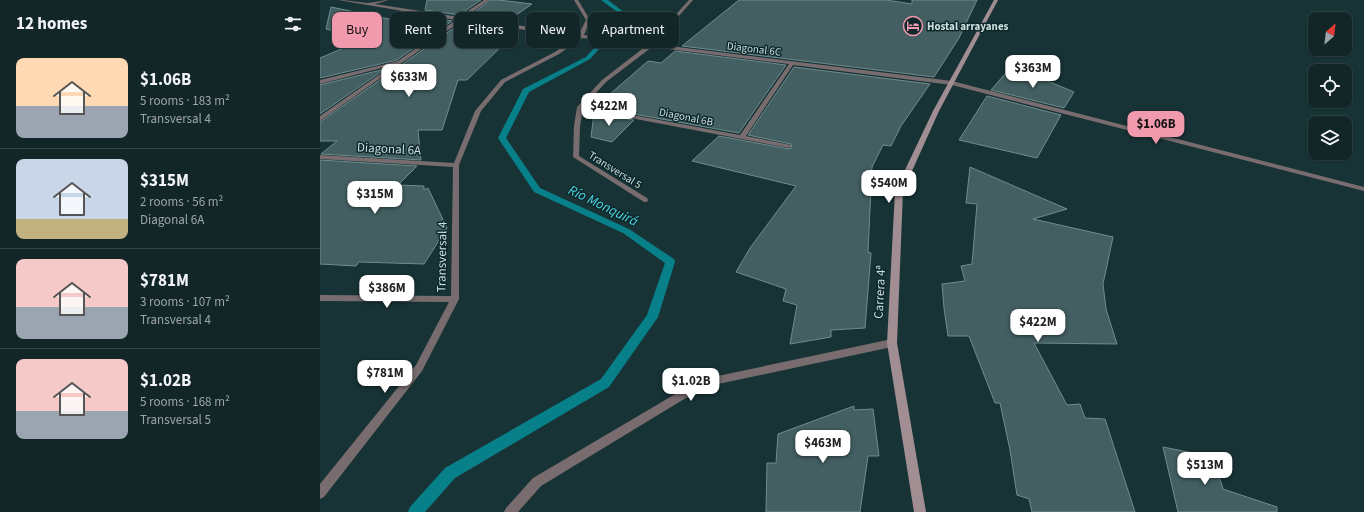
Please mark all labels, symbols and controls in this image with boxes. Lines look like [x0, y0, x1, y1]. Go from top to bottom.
text: 12 homes [16, 12, 87, 36]
chip: Buy [332, 12, 382, 48]
chip: Rent [390, 12, 446, 48]
chip: Filters [454, 12, 518, 48]
chip: New [526, 12, 580, 48]
chip: Apartment [588, 12, 679, 48]
north arrow [1308, 12, 1352, 56]
map controls [1308, 12, 1352, 160]
icon: filters [282, 13, 304, 35]
hotel icon: Hostal arrayanes [902, 15, 924, 37]
place label: Hostal arrayanes [927, 19, 1009, 34]
street label: Diagonal 6C [726, 38, 782, 60]
pin: $363M [1005, 55, 1061, 89]
text: $363M [1014, 59, 1052, 77]
pin: $633M [381, 64, 437, 98]
button: locate [1308, 64, 1352, 108]
text: $1.06B [140, 68, 191, 92]
text: $633M [390, 68, 428, 86]
icon: home [48, 74, 96, 122]
text: 5 rooms · 183 m² [140, 92, 230, 110]
pin: $422M [581, 93, 637, 127]
text: $422M [590, 97, 628, 115]
street label: Diagonal 6B [658, 104, 715, 130]
text: Transversal 4 [140, 110, 211, 128]
pin: $1.06B [1123, 111, 1189, 145]
text: $1.06B [1136, 115, 1176, 133]
button: layers [1308, 116, 1352, 160]
street label: Diagonal 6A [356, 138, 422, 160]
street label: Transversal 5 [586, 148, 644, 192]
text: $315M [140, 169, 189, 193]
pin: $540M [861, 170, 917, 204]
text: $540M [870, 174, 908, 192]
icon: home [48, 175, 96, 223]
water label: Río Monquirá [565, 180, 642, 232]
pin: $315M [347, 181, 403, 215]
text: $315M [356, 185, 394, 203]
text: 2 rooms · 56 m² [140, 193, 223, 211]
text: Diagonal 6A [140, 211, 204, 229]
street label: Transversal 4 [432, 221, 452, 293]
street label: Carrera 4ª [870, 265, 890, 319]
text: $781M [140, 269, 189, 293]
icon: home [48, 275, 96, 323]
pin: $386M [359, 275, 415, 309]
text: $386M [368, 279, 406, 297]
text: 3 rooms · 107 m² [140, 293, 230, 311]
pin: $422M [1010, 309, 1066, 343]
text: Transversal 4 [140, 311, 211, 329]
text: $422M [1019, 313, 1057, 331]
pin: $781M [357, 360, 413, 394]
text: $781M [366, 364, 404, 382]
pin: $1.02B [658, 368, 724, 402]
text: $1.02B [140, 369, 191, 393]
text: $1.02B [671, 372, 711, 390]
icon: home [48, 375, 96, 423]
text: 5 rooms · 168 m² [140, 393, 230, 411]
text: Transversal 5 [140, 411, 211, 429]
pin: $463M [795, 430, 851, 464]
text: $463M [804, 434, 842, 452]
pin: $513M [1177, 452, 1233, 486]
text: $513M [1186, 456, 1224, 474]

